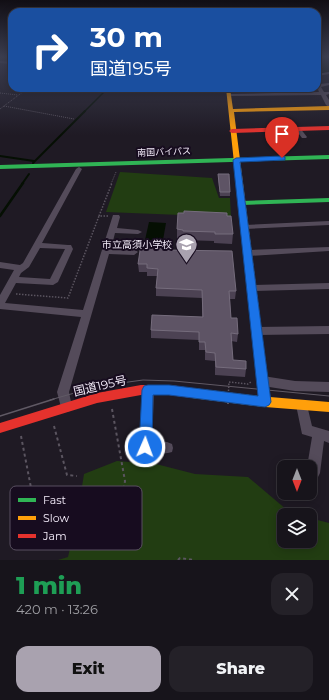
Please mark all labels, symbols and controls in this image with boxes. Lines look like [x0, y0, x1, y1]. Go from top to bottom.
text: 30 m [90, 20, 163, 54]
icon: right [24, 24, 76, 76]
text: 国道195号 [90, 58, 172, 80]
pin [265, 117, 299, 158]
icon: arrive [271, 123, 293, 145]
street label: 南国バイパス [137, 145, 191, 158]
school or university icon: 市立高須小学校 [174, 231, 200, 264]
place label: 市立高須小学校 [102, 238, 172, 251]
street label: 国道195号 [72, 372, 128, 399]
position arrow [124, 426, 166, 468]
north arrow [277, 460, 317, 500]
map controls [277, 460, 317, 548]
legend [10, 486, 142, 550]
text: Fast [43, 493, 67, 507]
button: layers [277, 508, 317, 548]
text: Slow [43, 511, 69, 525]
text: Jam [42, 529, 67, 543]
text: 1 min [16, 571, 82, 600]
button: close [271, 573, 313, 615]
text: 420 m · 13:26 [16, 601, 98, 617]
button: Exit [16, 646, 161, 692]
button: Share [169, 646, 313, 692]

